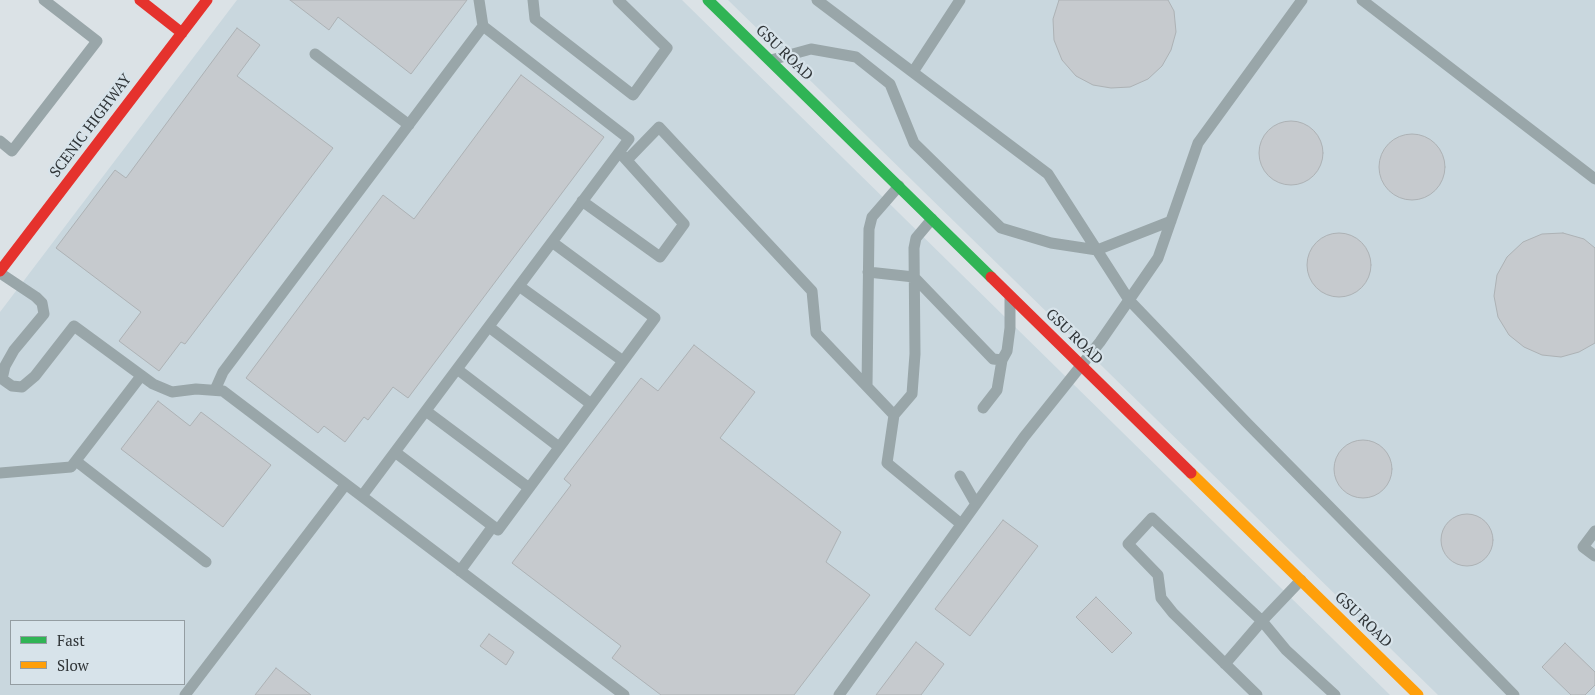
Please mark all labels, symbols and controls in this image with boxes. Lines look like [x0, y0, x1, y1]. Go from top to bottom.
street label: GSU ROAD [752, 21, 816, 85]
street label: SCENIC HIGHWAY [46, 71, 136, 181]
street label: GSU ROAD [1042, 305, 1106, 369]
street label: GSU ROAD [1331, 588, 1395, 652]
legend [10, 620, 185, 685]
text: Fast [57, 630, 85, 650]
text: Slow [57, 655, 89, 675]

